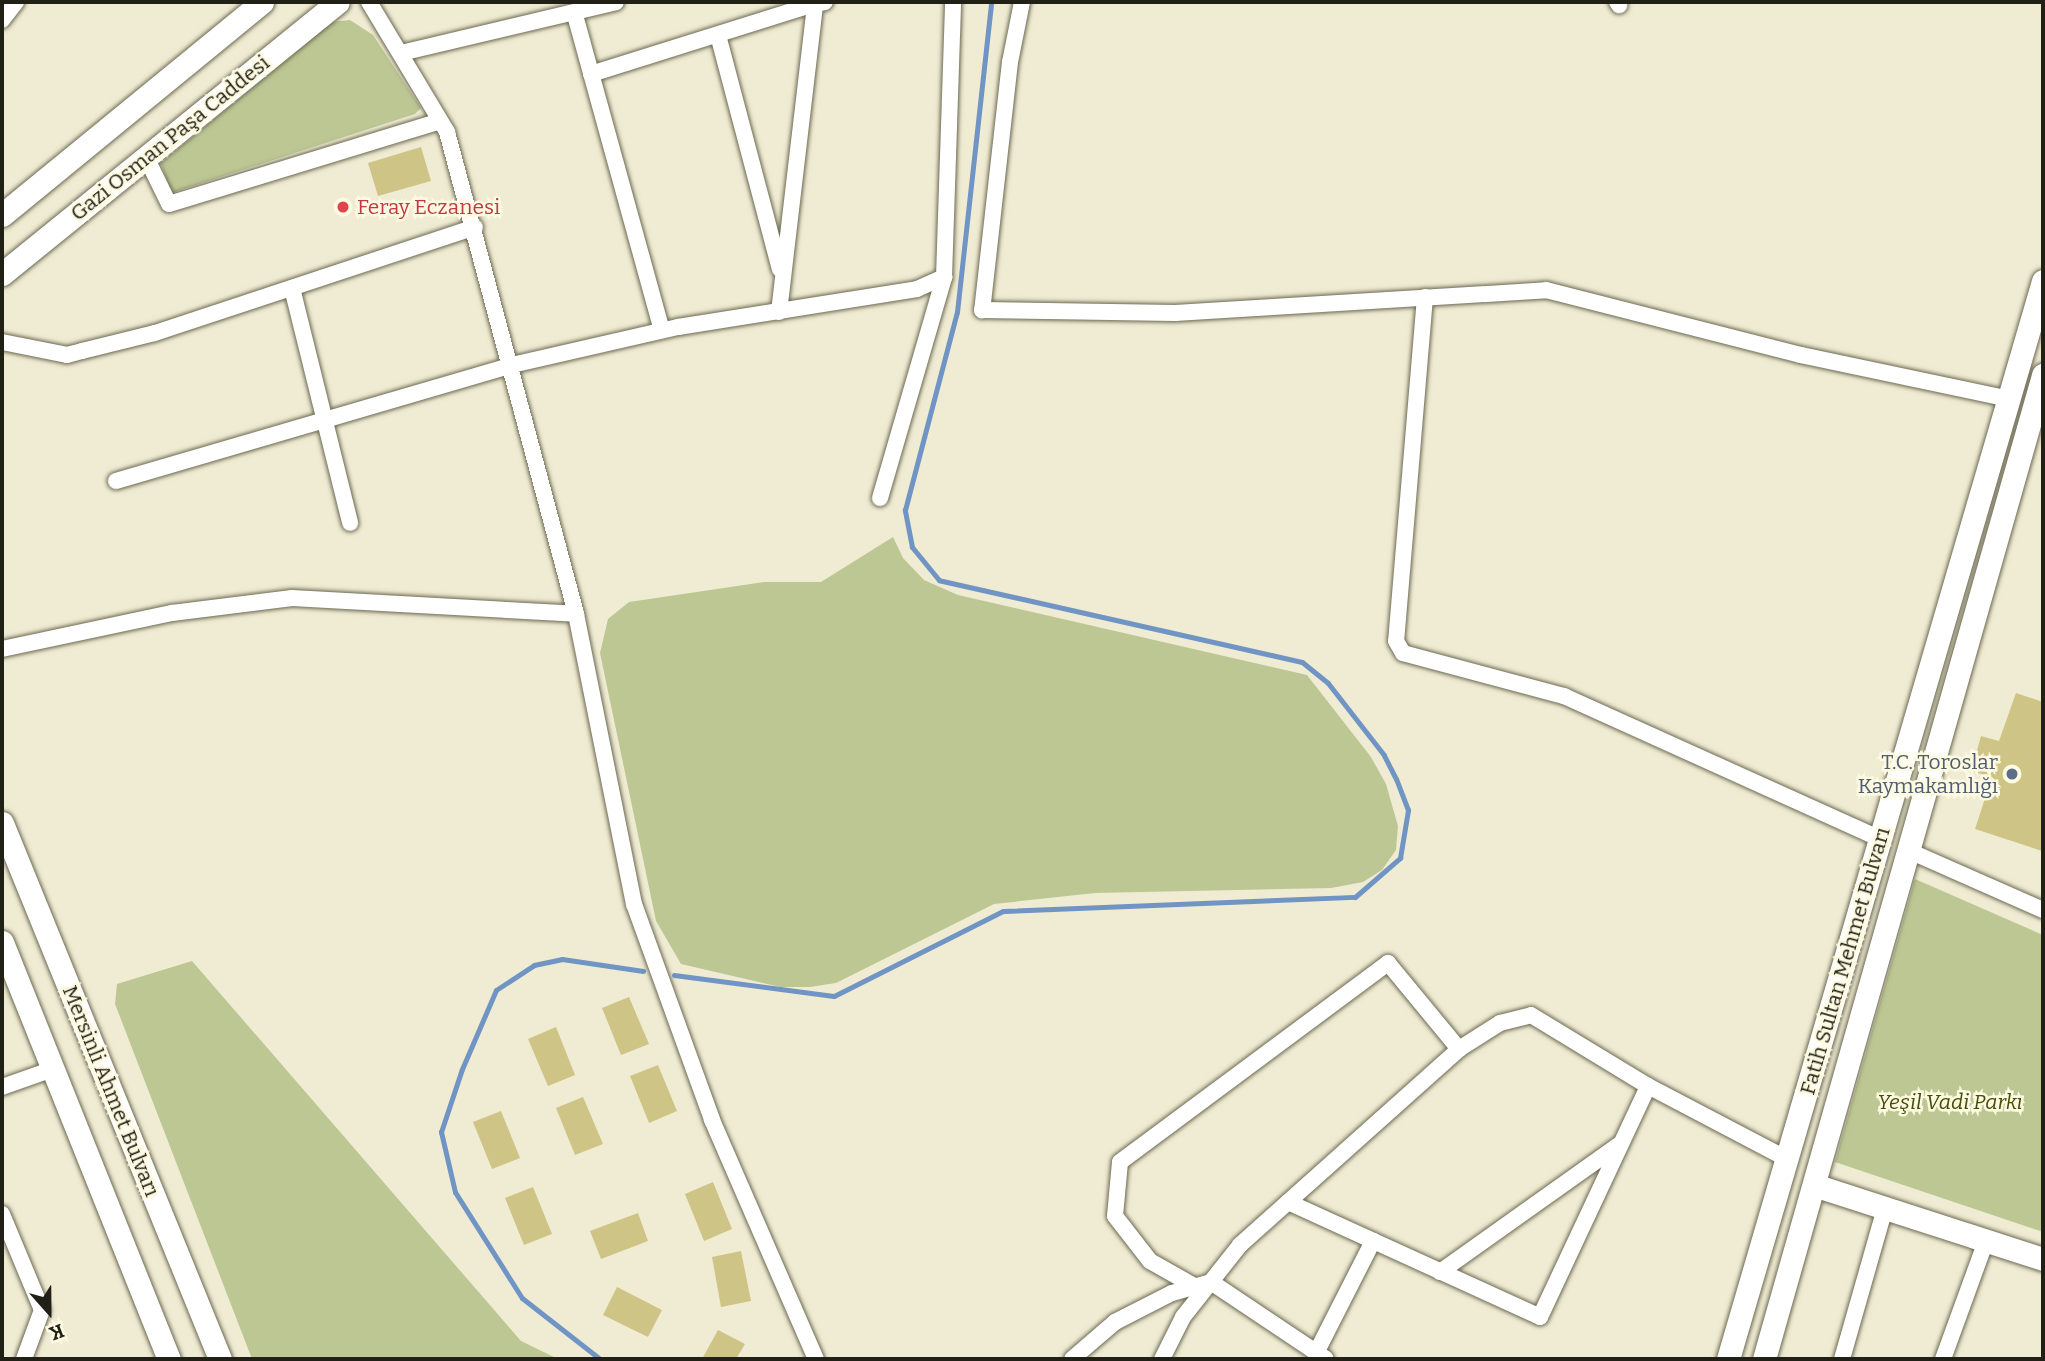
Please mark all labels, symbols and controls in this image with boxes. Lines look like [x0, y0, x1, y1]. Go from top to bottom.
street label: Gazi Osman Paşa Caddesi [65, 50, 275, 226]
place label: Feray Eczanesi [357, 194, 500, 220]
marker: Feray Eczanesi [335, 199, 351, 215]
place label: T.C. Toroslar Kaymakamlığı [1858, 749, 1998, 799]
marker: T.C. Toroslar Kaymakamlığı [2004, 766, 2020, 782]
street label: Fatih Sultan Mehmet Bulvarı [1795, 824, 1895, 1098]
street label: Mersinli Ahmet Bulvarı [57, 982, 165, 1200]
park label: Yeşil Vadi Parkı [1877, 1089, 2023, 1115]
north arrow [14, 1277, 84, 1347]
text: K [46, 1319, 67, 1345]

